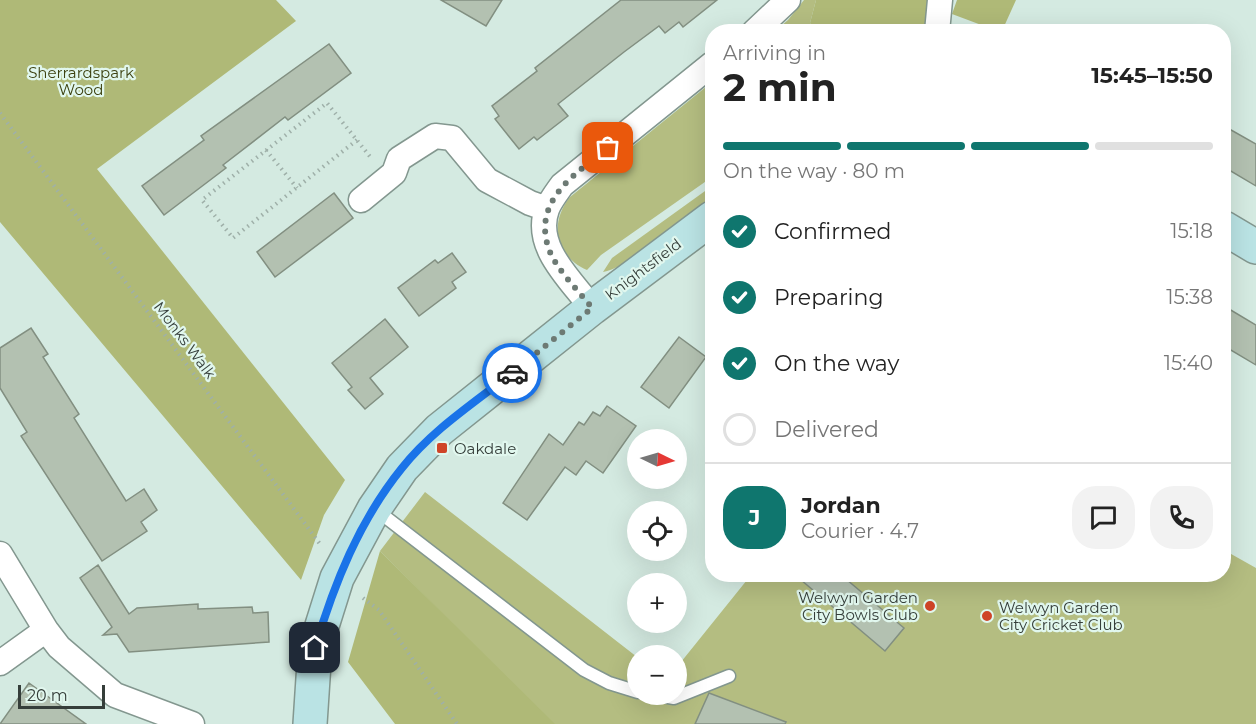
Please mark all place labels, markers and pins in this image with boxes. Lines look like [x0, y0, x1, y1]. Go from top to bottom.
pin [582, 122, 633, 173]
place label: Oakdale [454, 439, 516, 458]
marker: Oakdale [435, 441, 449, 455]
place label: Welwyn Garden City Bowls Club [798, 588, 918, 624]
place label: Welwyn Garden City Cricket Club [999, 598, 1123, 634]
marker: Welwyn Garden City Bowls Club [923, 599, 937, 613]
marker: Welwyn Garden City Cricket Club [980, 609, 994, 623]
pin [289, 622, 340, 673]

